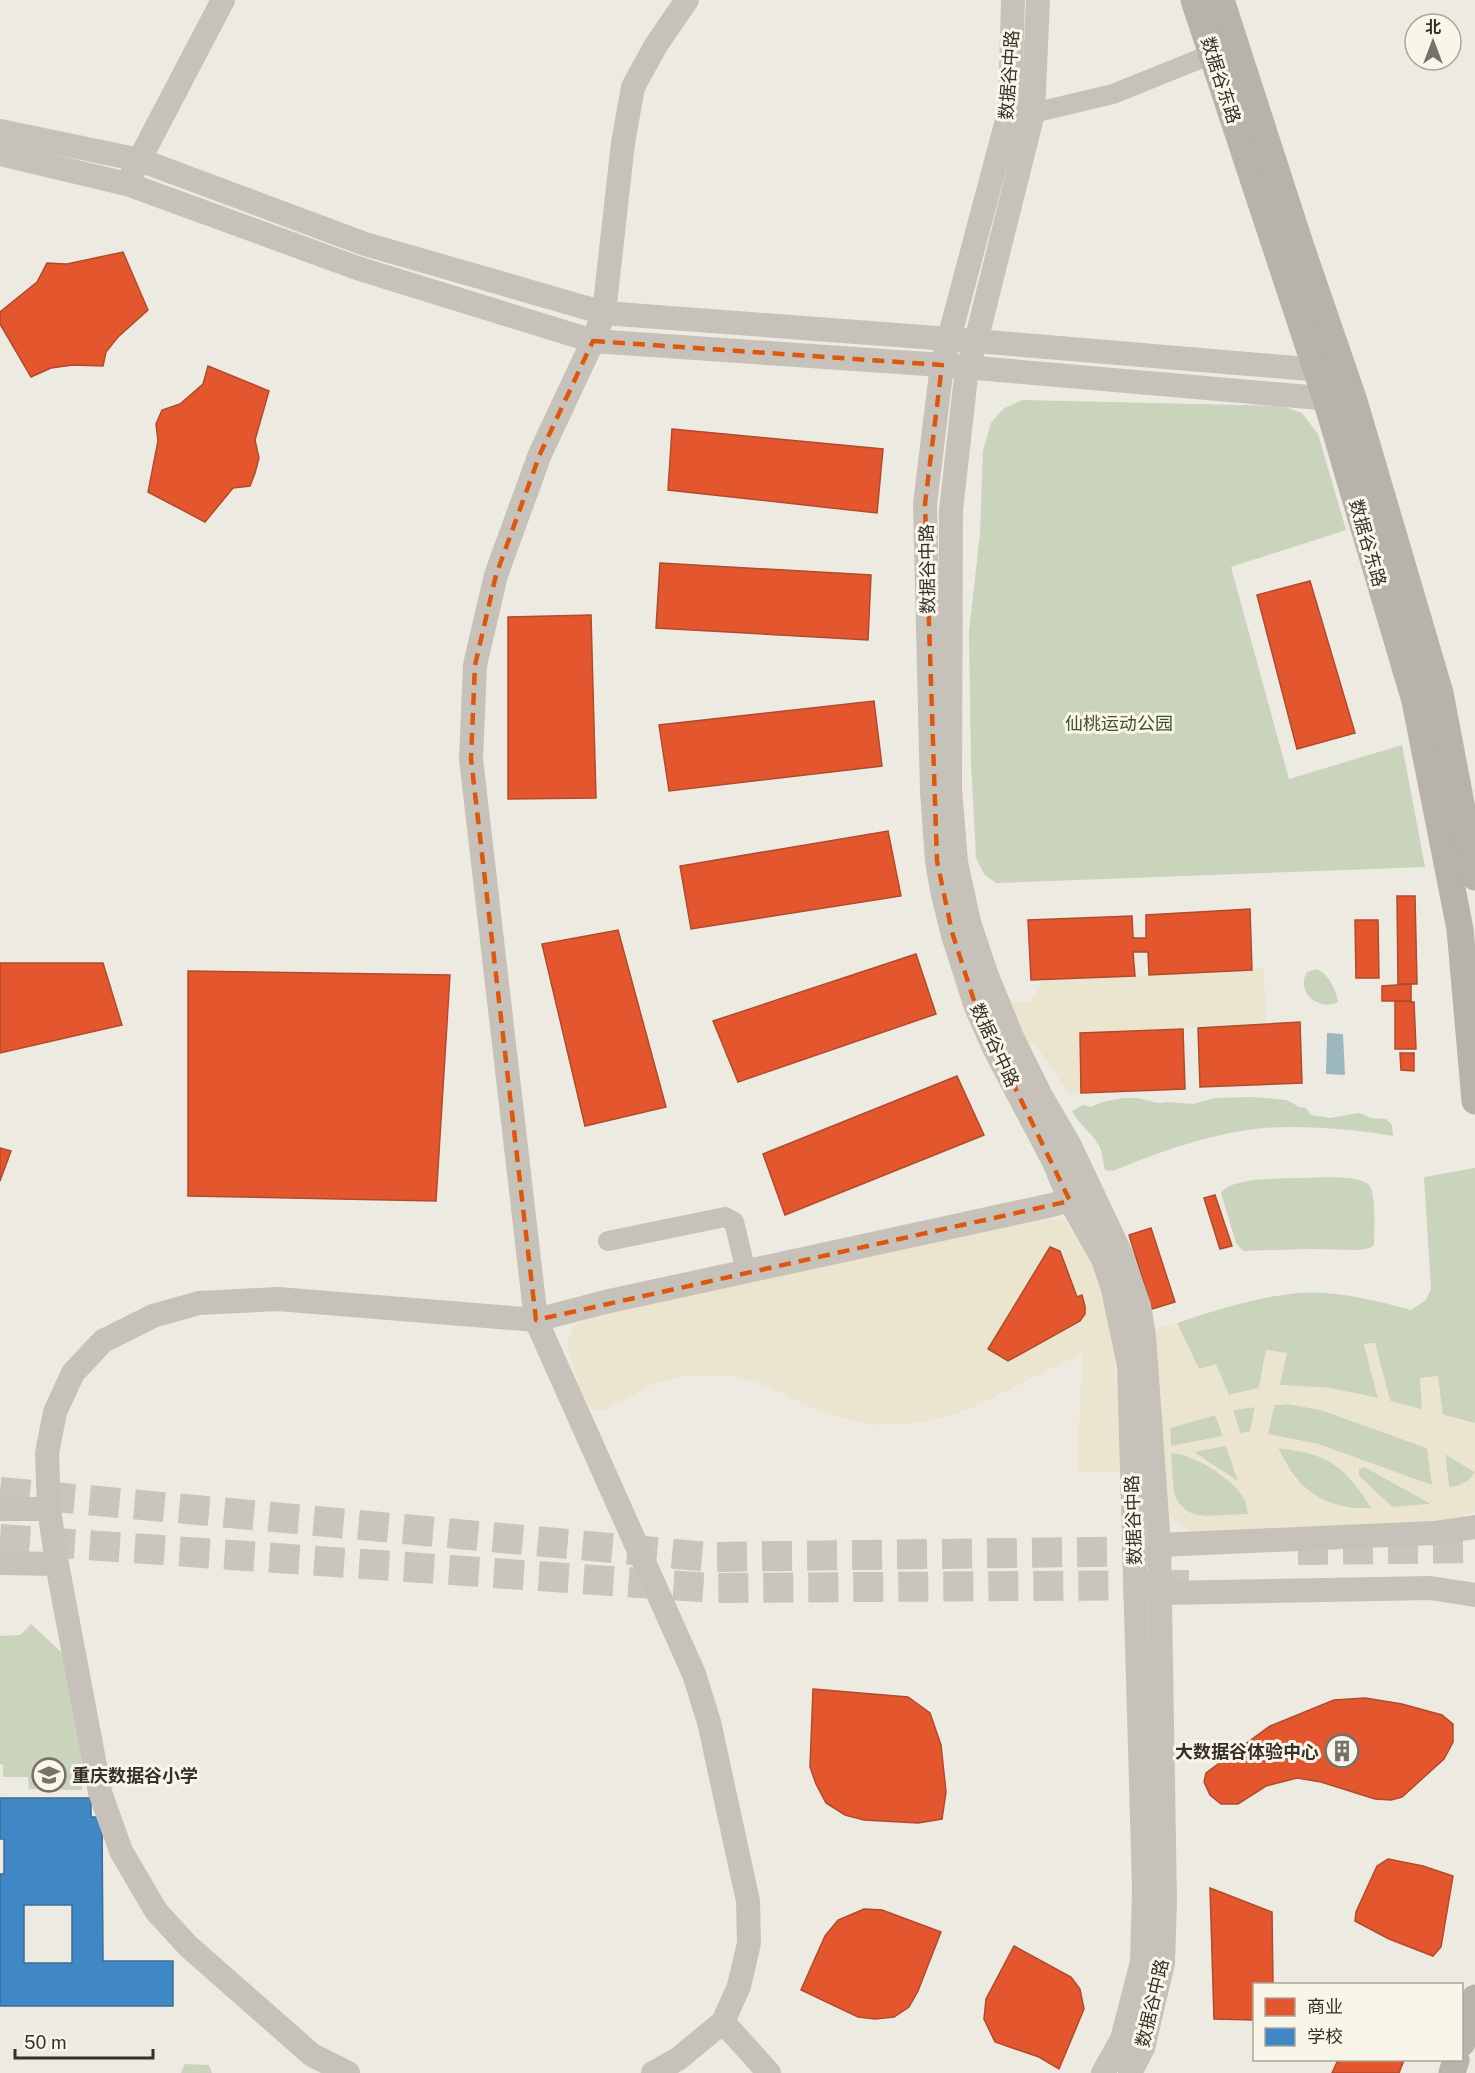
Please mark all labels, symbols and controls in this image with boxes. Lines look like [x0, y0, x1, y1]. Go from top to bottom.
north arrow [1403, 12, 1463, 72]
text: 北 [1425, 18, 1441, 37]
street label: 数据谷中路 [995, 29, 1023, 121]
street label: 数据谷东路 [1197, 34, 1245, 126]
street label: 数据谷东路 [1346, 497, 1390, 589]
street label: 数据谷中路 [916, 524, 938, 614]
park label: 仙桃运动公园 [1065, 713, 1173, 734]
street label: 数据谷中路 [966, 1000, 1024, 1090]
street label: 数据谷中路 [1121, 1475, 1145, 1565]
building icon: 大数据谷体验中心 [1324, 1733, 1360, 1769]
place label: 大数据谷体验中心 [1175, 1741, 1319, 1762]
school or university icon: 重庆数据谷小学 [31, 1757, 67, 1793]
place label: 重庆数据谷小学 [72, 1765, 198, 1786]
street label: 数据谷中路 [1132, 1957, 1172, 2049]
legend [1253, 1983, 1463, 2061]
text: 商业 [1307, 1996, 1343, 2017]
scale bar [15, 2022, 153, 2060]
text: 学校 [1307, 2026, 1343, 2047]
text: 50 m [24, 2032, 67, 2053]

